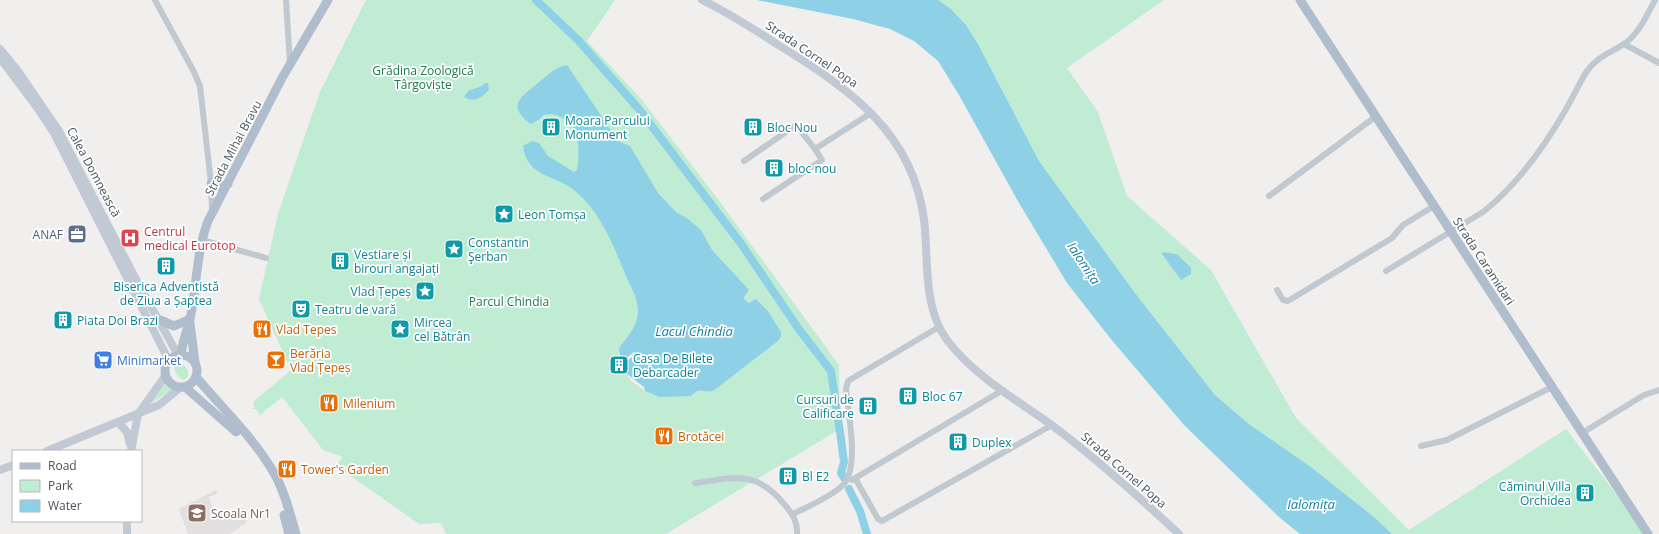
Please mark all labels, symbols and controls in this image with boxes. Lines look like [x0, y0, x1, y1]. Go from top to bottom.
street label: Strada Cornel Popa [763, 17, 861, 91]
park label: Grădina Zoologică Târgoviște [372, 62, 474, 93]
street label: Strada Mihai Bravu [201, 97, 265, 199]
place label: Moara Parcului Monument [565, 112, 650, 143]
building icon: Moara Parcului Monument [540, 116, 562, 138]
building icon: Bloc Nou [742, 116, 764, 138]
place label: Bloc Nou [767, 119, 817, 136]
street label: Calea Domnească [63, 124, 125, 220]
building icon: bloc nou [763, 157, 785, 179]
place label: bloc nou [788, 160, 836, 177]
place icon: Leon Tomșa [493, 203, 515, 225]
place label: Leon Tomșa [518, 206, 586, 223]
street label: Strada Caramidari [1449, 214, 1519, 308]
office icon: ANAF [66, 223, 88, 245]
place label: Centrul medical Eurotop [144, 223, 236, 254]
place label: ANAF [33, 226, 63, 243]
hospital icon: Centrul medical Eurotop [119, 227, 141, 249]
place label: Constantin Şerban [468, 234, 529, 265]
place icon: Constantin Şerban [443, 238, 465, 260]
water label: Ialomița [1063, 238, 1105, 288]
place label: Vestiare și birouri angajați [354, 246, 439, 277]
building icon: Vestiare și birouri angajați [329, 250, 351, 272]
building icon: Biserica Adventistă de Ziua a Șaptea [155, 255, 177, 277]
place label: Biserica Adventistă de Ziua a Șaptea [113, 278, 219, 309]
place icon: Vlad Țepeș [414, 280, 436, 302]
place label: Vlad Țepeș [351, 283, 411, 300]
park label: Parcul Chindia [469, 293, 549, 310]
theatre icon: Teatru de vară [290, 298, 312, 320]
place label: Teatru de vară [315, 301, 396, 318]
building icon: Piata Doi Brazi [52, 309, 74, 331]
place label: Piata Doi Brazi [77, 312, 158, 329]
place label: Mircea cel Bătrân [414, 314, 470, 345]
restaurant icon: Vlad Tepes [251, 318, 273, 340]
place icon: Mircea cel Bătrân [389, 318, 411, 340]
place label: Vlad Tepes [276, 321, 337, 338]
water label: Lacul Chindia [655, 322, 733, 340]
place label: Berăria Vlad Țepeș [290, 345, 351, 376]
supermarket icon: Minimarket [92, 349, 114, 371]
bar icon: Berăria Vlad Țepeș [265, 349, 287, 371]
place label: Casa De Bilete Debarcader [633, 350, 713, 381]
place label: Minimarket [117, 352, 181, 369]
building icon: Casa De Bilete Debarcader [608, 354, 630, 376]
building icon: Bloc 67 [897, 385, 919, 407]
place label: Bloc 67 [922, 388, 963, 405]
place label: Cursuri de Calificare [796, 391, 854, 422]
restaurant icon: Milenium [318, 392, 340, 414]
place label: Milenium [343, 395, 395, 412]
building icon: Cursuri de Calificare [857, 395, 879, 417]
restaurant icon: Brotăcei [653, 425, 675, 447]
place label: Brotăcei [678, 428, 724, 445]
street label: Strada Cornel Popa [1078, 428, 1170, 512]
building icon: Duplex [947, 431, 969, 453]
place label: Duplex [972, 434, 1012, 451]
legend [12, 450, 142, 522]
text: Road [48, 457, 77, 474]
restaurant icon: Tower's Garden [276, 458, 298, 480]
place label: Tower's Garden [301, 461, 389, 478]
building icon: Bl E2 [777, 465, 799, 487]
place label: Bl E2 [802, 468, 830, 485]
text: Park [48, 477, 74, 494]
place label: Căminul Villa Orchidea [1499, 478, 1571, 509]
building icon: Căminul Villa Orchidea [1574, 482, 1596, 504]
water label: Ialomița [1287, 495, 1336, 513]
text: Water [48, 497, 82, 514]
school or university icon: Scoala Nr1 [186, 502, 208, 524]
place label: Scoala Nr1 [211, 505, 271, 522]

